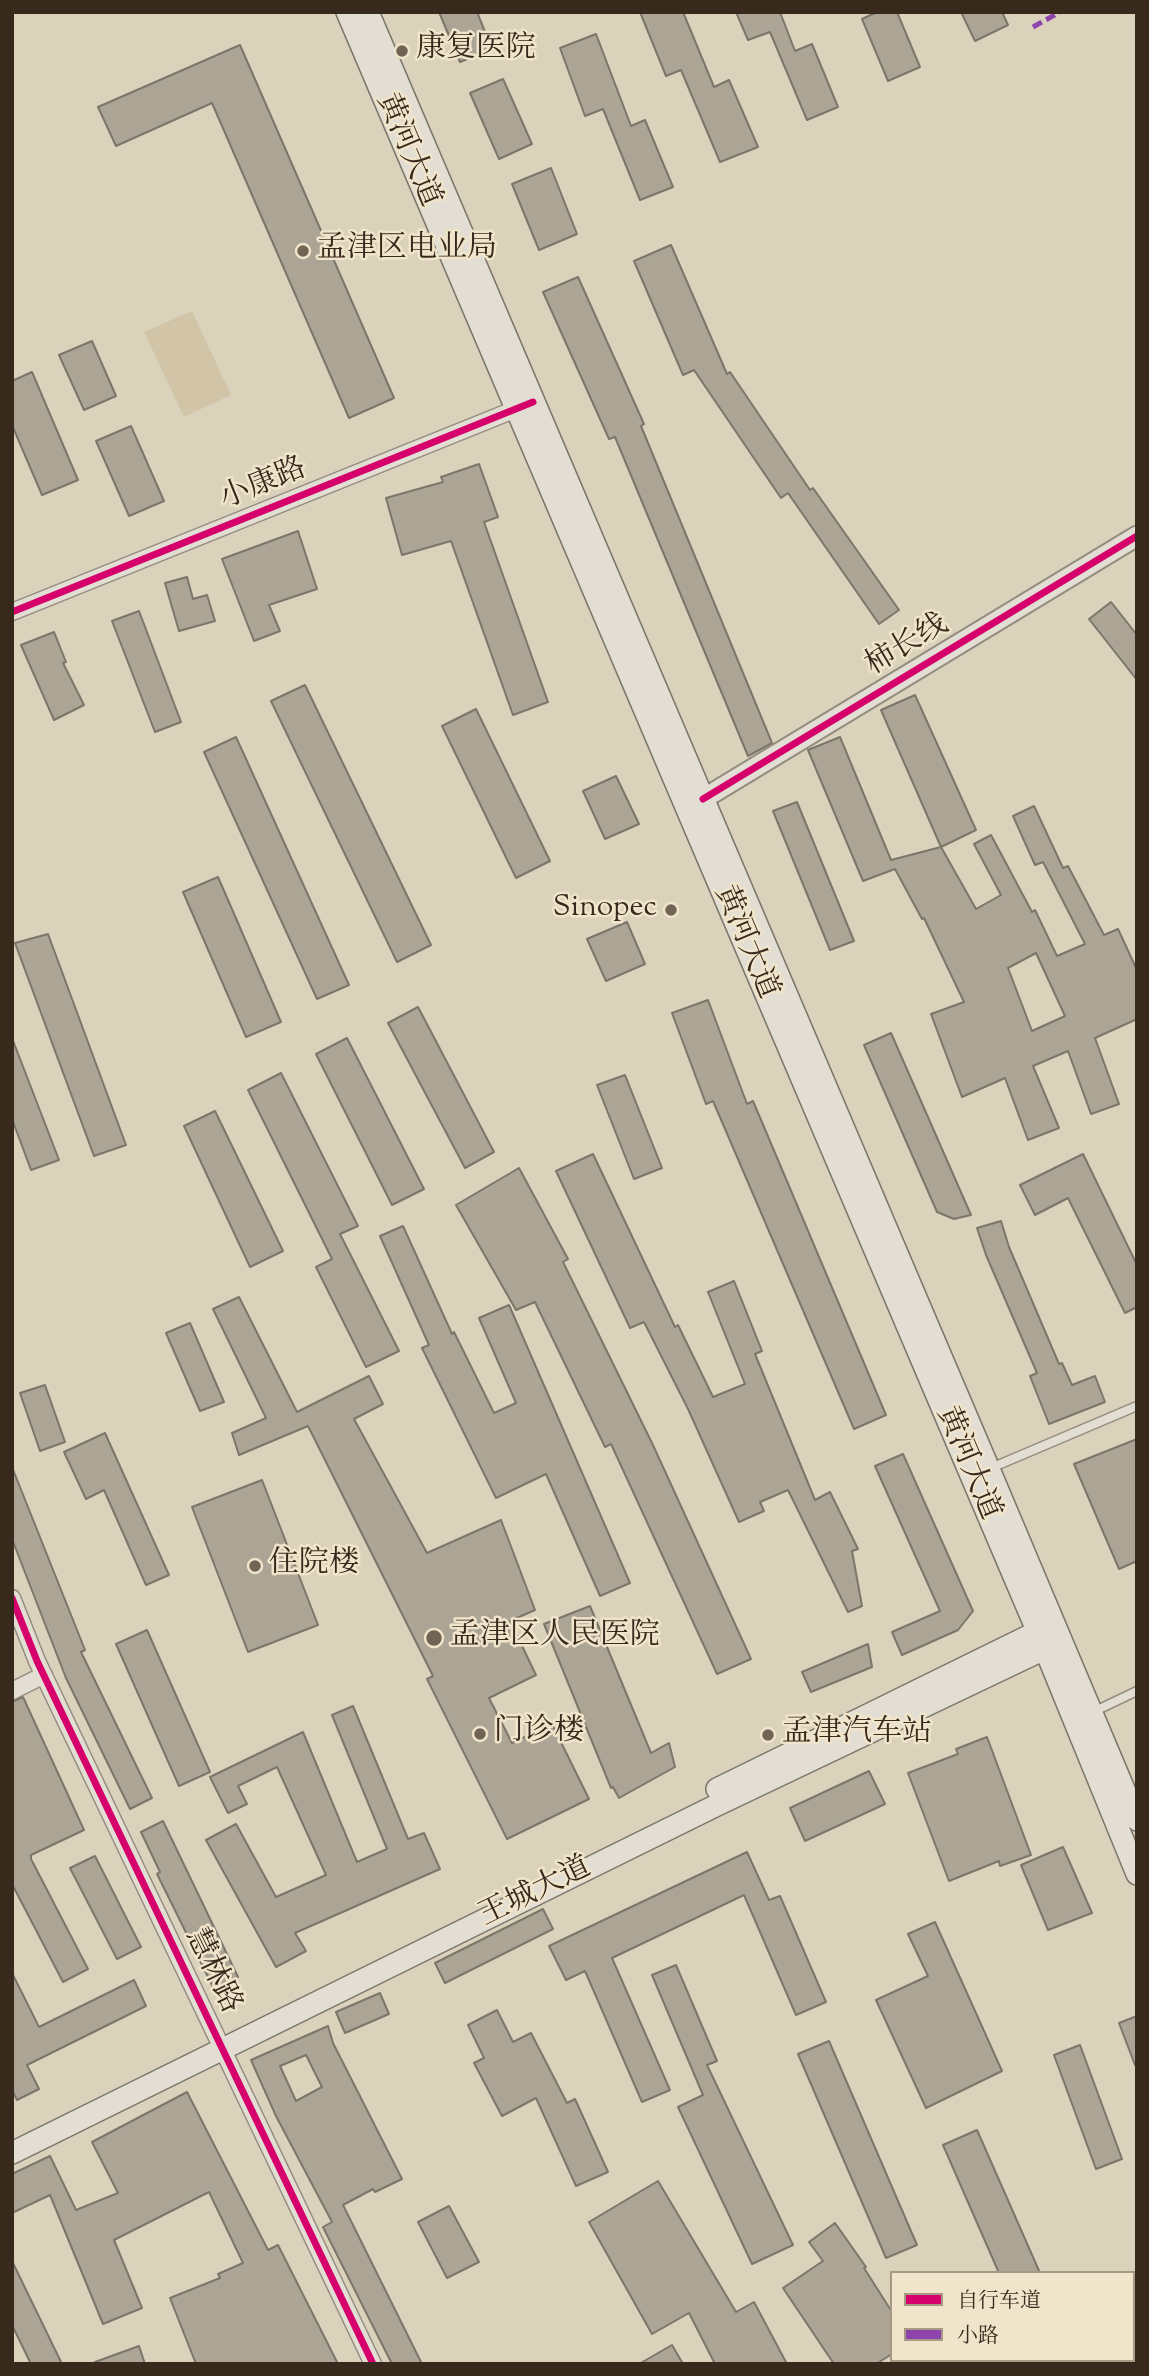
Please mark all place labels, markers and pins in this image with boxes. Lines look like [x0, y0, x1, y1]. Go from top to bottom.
place label: 康复医院 [416, 33, 536, 69]
marker: 康复医院 [394, 43, 410, 59]
place label: 孟津区电业局 [317, 233, 497, 269]
marker: 孟津区电业局 [295, 243, 311, 259]
place label: Sinopec [553, 892, 657, 928]
marker: Sinopec [663, 902, 679, 918]
place label: 住院楼 [269, 1548, 359, 1584]
marker: 住院楼 [247, 1558, 263, 1574]
place label: 孟津区人民医院 [450, 1620, 660, 1656]
marker: 孟津区人民医院 [424, 1628, 444, 1648]
place label: 门诊楼 [494, 1716, 584, 1752]
place label: 孟津汽车站 [782, 1717, 932, 1753]
marker: 门诊楼 [472, 1726, 488, 1742]
marker: 孟津汽车站 [760, 1727, 776, 1743]

